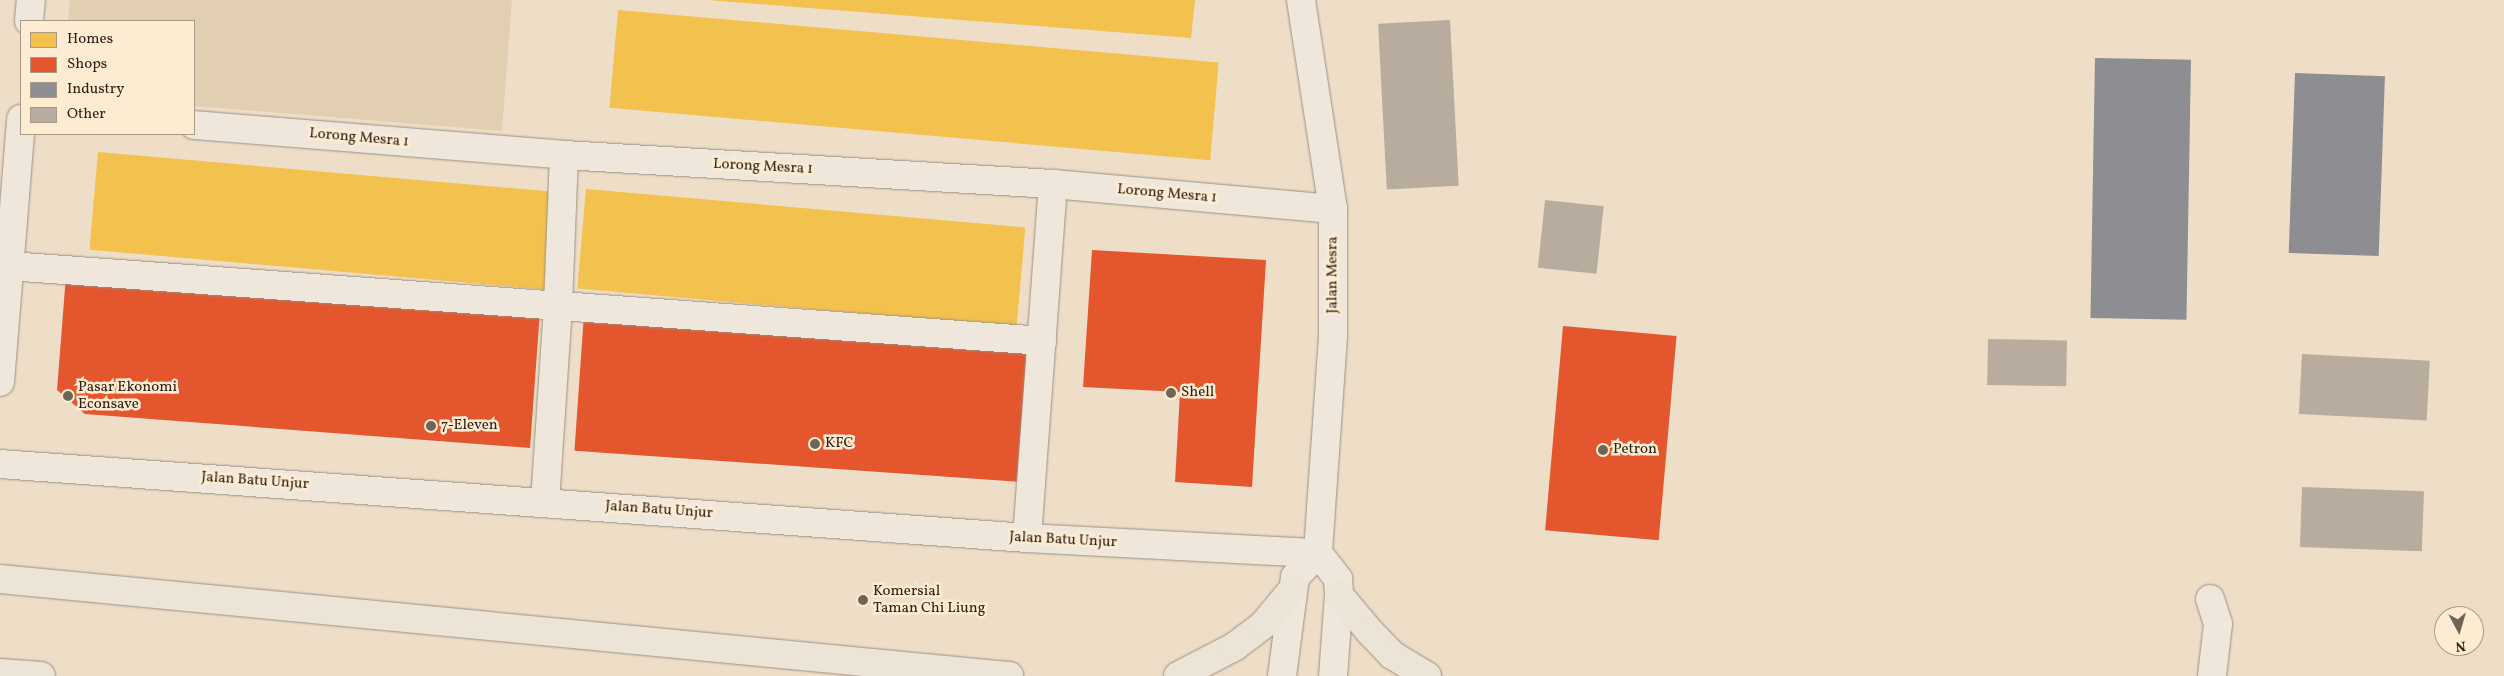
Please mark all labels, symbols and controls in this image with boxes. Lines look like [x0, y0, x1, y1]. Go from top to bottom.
legend [20, 20, 195, 135]
text: Homes [67, 29, 113, 50]
text: Shops [67, 54, 107, 75]
text: Industry [67, 79, 124, 100]
text: Other [67, 104, 106, 125]
street label: Lorong Mesra 1 [308, 125, 410, 151]
street label: Lorong Mesra 1 [713, 155, 813, 179]
street label: Lorong Mesra 1 [1116, 181, 1218, 207]
street label: Jalan Mesra [1324, 236, 1342, 314]
place label: Pasar Ekonomi Econsave [78, 378, 177, 413]
place label: Shell [1181, 384, 1214, 402]
marker: Shell [1165, 387, 1177, 399]
marker: Pasar Ekonomi Econsave [62, 390, 74, 402]
place label: 7-Eleven [441, 417, 498, 435]
marker: 7-Eleven [425, 420, 437, 432]
place label: KFC [825, 435, 853, 453]
marker: KFC [809, 438, 821, 450]
place label: Petron [1613, 441, 1657, 459]
marker: Petron [1597, 444, 1609, 456]
street label: Jalan Batu Unjur [201, 468, 309, 494]
street label: Jalan Batu Unjur [605, 497, 713, 523]
street label: Jalan Batu Unjur [1009, 528, 1117, 552]
place label: Komersial Taman Chi Liung [873, 582, 985, 617]
marker: Komersial Taman Chi Liung [857, 594, 869, 606]
north arrow [2434, 606, 2484, 656]
text: N [2454, 635, 2467, 655]

